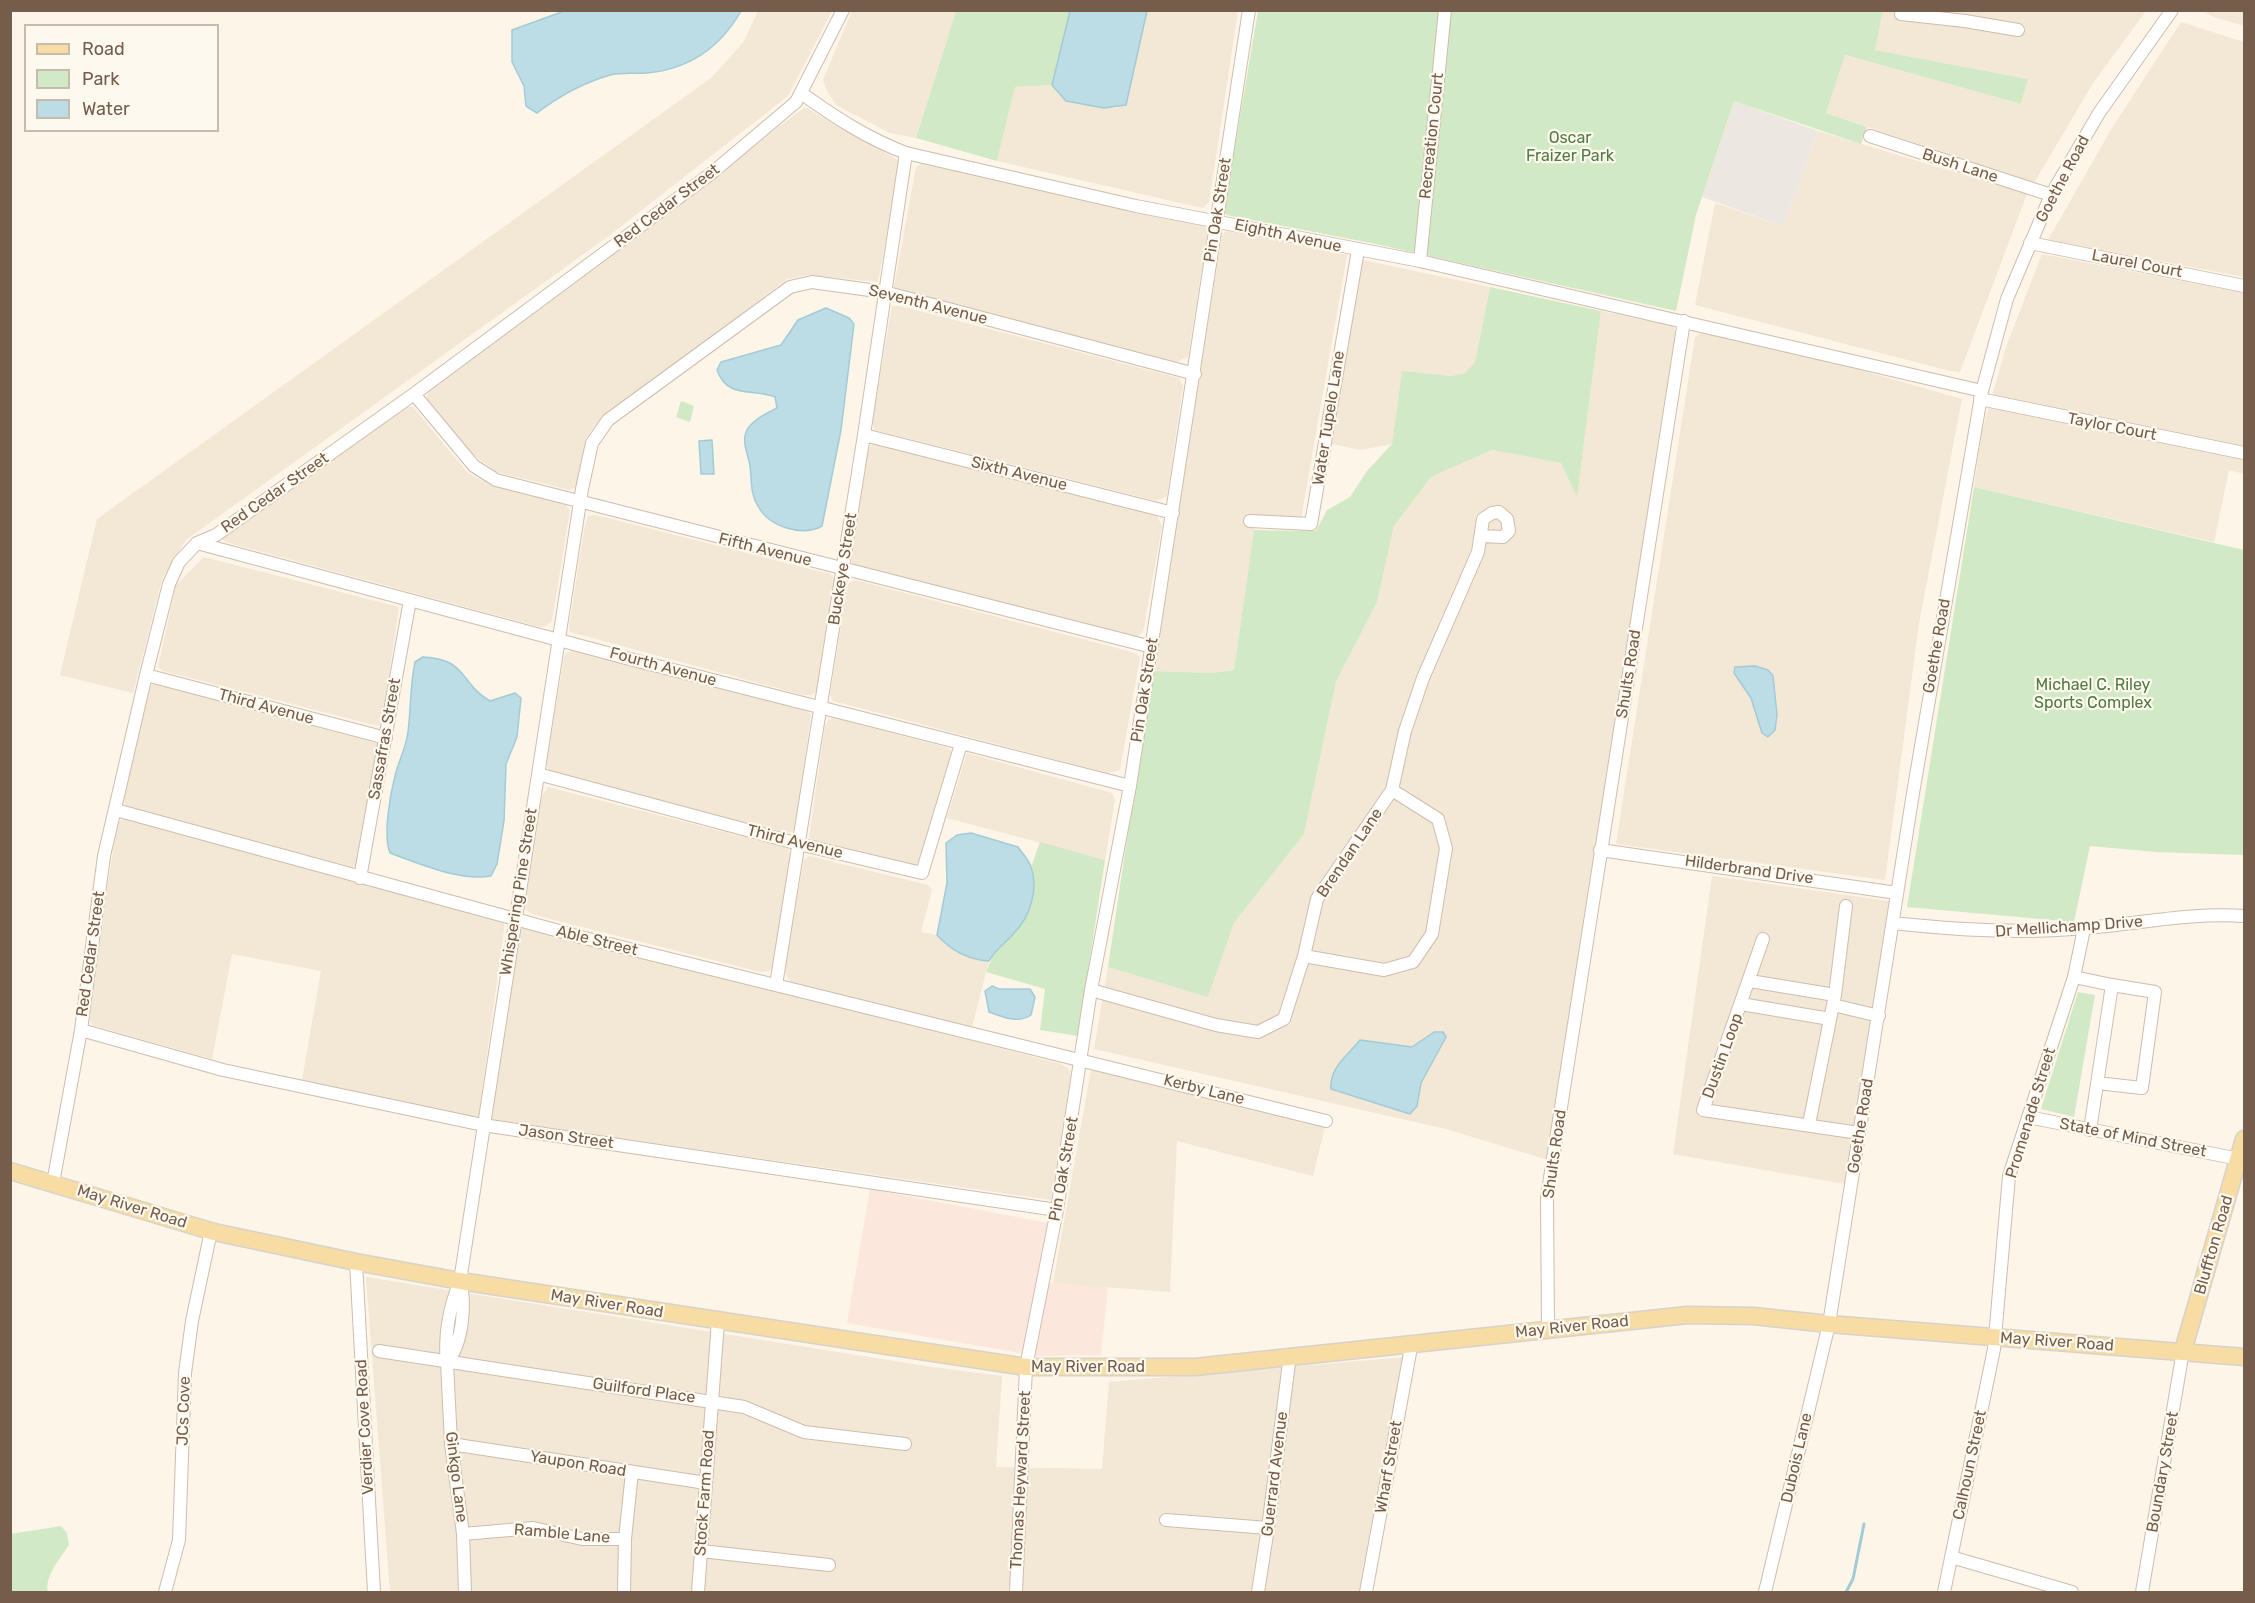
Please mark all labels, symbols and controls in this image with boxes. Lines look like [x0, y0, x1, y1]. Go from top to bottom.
legend [24, 24, 219, 132]
text: Road [82, 38, 125, 60]
text: Park [82, 68, 119, 90]
street label: Recreation Court [1416, 72, 1448, 200]
text: Water [82, 98, 130, 120]
park label: Oscar Fraizer Park [1526, 128, 1614, 166]
street label: Goethe Road [2032, 132, 2094, 226]
street label: Bush Lane [1920, 145, 2000, 187]
street label: Pin Oak Street [1200, 156, 1236, 264]
street label: Red Cedar Street [611, 160, 723, 252]
street label: Eighth Avenue [1233, 215, 1343, 257]
street label: Laurel Court [2090, 246, 2184, 282]
street label: Seventh Avenue [867, 281, 989, 329]
street label: Water Tupelo Lane [1309, 349, 1349, 487]
street label: Taylor Court [2066, 409, 2158, 445]
street label: Red Cedar Street [217, 449, 333, 537]
street label: Sixth Avenue [969, 453, 1069, 495]
street label: Buckeye Street [825, 512, 861, 626]
street label: Fifth Avenue [716, 529, 814, 571]
street label: Goethe Road [1919, 597, 1955, 695]
street label: Shults Road [1613, 628, 1645, 720]
street label: Pin Oak Street [1127, 636, 1163, 744]
street label: Fourth Avenue [607, 643, 719, 691]
park label: Michael C. Riley Sports Complex [2034, 675, 2152, 713]
street label: Sassafras Street [365, 677, 405, 801]
street label: Third Avenue [216, 685, 316, 729]
street label: Brendan Lane [1313, 805, 1387, 901]
street label: Whispering Pine Street [496, 807, 542, 977]
street label: Third Avenue [745, 821, 845, 863]
street label: Hilderbrand Drive [1683, 851, 1815, 889]
street label: Red Cedar Street [73, 890, 109, 1018]
street label: Dr Mellichamp Drive [1995, 912, 2143, 942]
street label: Able Street [554, 922, 640, 960]
street label: Dustin Loop [1699, 1011, 1747, 1101]
street label: Promenade Street [2002, 1045, 2060, 1181]
street label: Kerby Lane [1162, 1071, 1246, 1109]
street label: Goethe Road [1844, 1077, 1878, 1175]
street label: Shults Road [1539, 1108, 1571, 1200]
street label: State of Mind Street [2058, 1114, 2208, 1162]
street label: Pin Oak Street [1045, 1115, 1083, 1223]
street label: Jason Street [517, 1121, 615, 1153]
street label: May River Road [75, 1181, 189, 1233]
street label: Bluffton Road [2191, 1193, 2237, 1297]
street label: May River Road [549, 1286, 665, 1322]
street label: May River Road [1514, 1311, 1630, 1343]
street label: May River Road [2000, 1328, 2114, 1356]
street label: May River Road [1031, 1357, 1145, 1377]
street label: Verdier Cove Road [352, 1359, 378, 1495]
street label: Guilford Place [591, 1374, 697, 1408]
street label: JCs Cove [173, 1376, 195, 1446]
street label: Thomas Heyward Street [1007, 1390, 1035, 1570]
street label: Calhoun Street [1949, 1408, 1991, 1522]
street label: Guerrard Avenue [1258, 1410, 1292, 1538]
street label: Boundary Street [2143, 1410, 2183, 1534]
street label: Dubois Lane [1777, 1411, 1817, 1505]
street label: Wharf Street [1371, 1419, 1407, 1515]
street label: Stock Farm Road [691, 1429, 719, 1557]
street label: Ginkgo Lane [441, 1430, 471, 1524]
street label: Yaupon Road [528, 1447, 628, 1481]
street label: Ramble Lane [513, 1520, 611, 1548]

